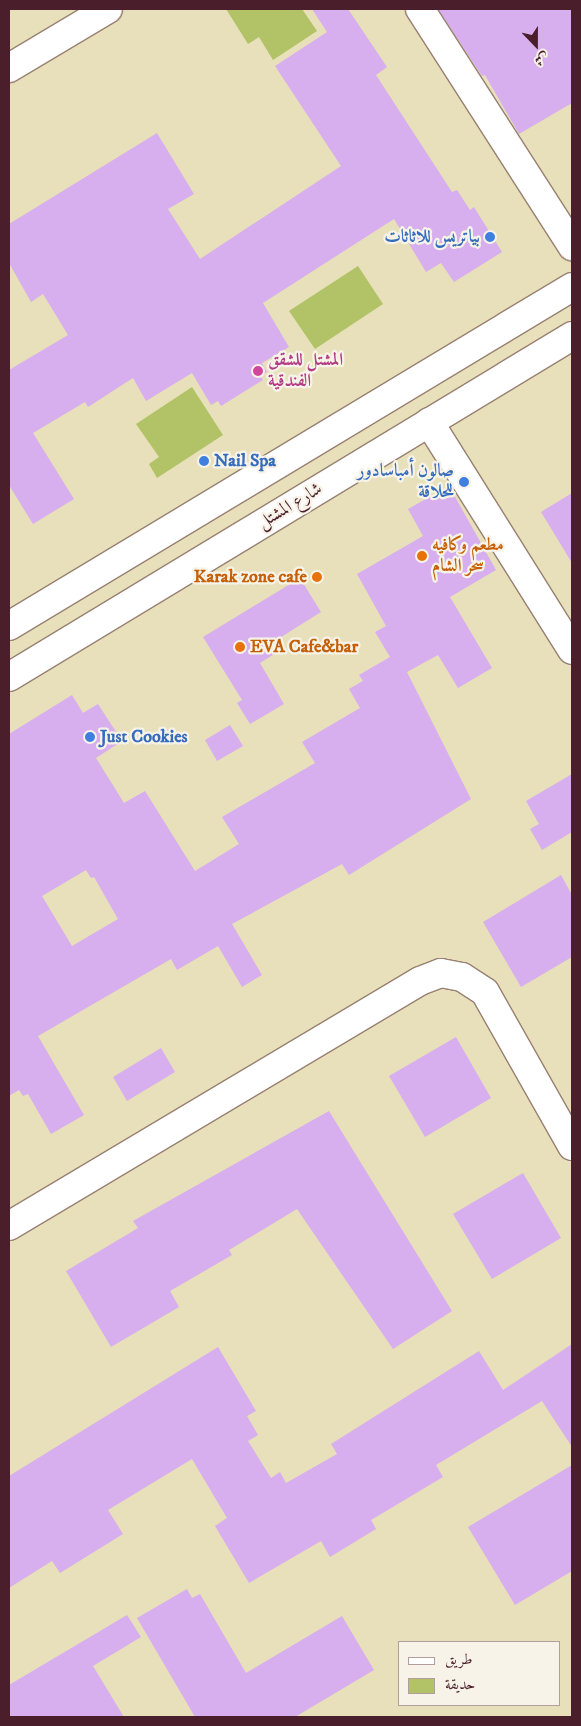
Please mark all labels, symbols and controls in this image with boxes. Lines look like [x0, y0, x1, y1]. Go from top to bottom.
north arrow [511, 20, 561, 70]
text: ش [532, 48, 551, 70]
place label: بياتريس للاثاثات [384, 226, 480, 248]
marker: بياتريس للاثاثات [484, 231, 496, 243]
place label: المشتل للشقق الفندقية [268, 350, 343, 392]
marker: المشتل للشقق الفندقية [252, 365, 264, 377]
place label: Nail Spa [214, 450, 276, 472]
marker: Nail Spa [198, 455, 210, 467]
place label: صالون أمباسادور للحلاقة [357, 461, 454, 504]
marker: صالون أمباسادور للحلاقة [458, 476, 470, 488]
street label: شارع المشتل [254, 478, 326, 534]
place label: مطعم وكافيه سحر الشام [432, 535, 504, 578]
marker: مطعم وكافيه سحر الشام [416, 550, 428, 562]
place label: Karak zone cafe [194, 566, 307, 588]
marker: Karak zone cafe [311, 571, 323, 583]
place label: EVA Cafe&bar [250, 636, 358, 658]
marker: EVA Cafe&bar [234, 641, 246, 653]
place label: Just Cookies [100, 726, 188, 748]
marker: Just Cookies [84, 731, 96, 743]
legend [398, 1641, 561, 1706]
text: طريق [445, 1650, 472, 1669]
text: حديقة [445, 1675, 475, 1694]

